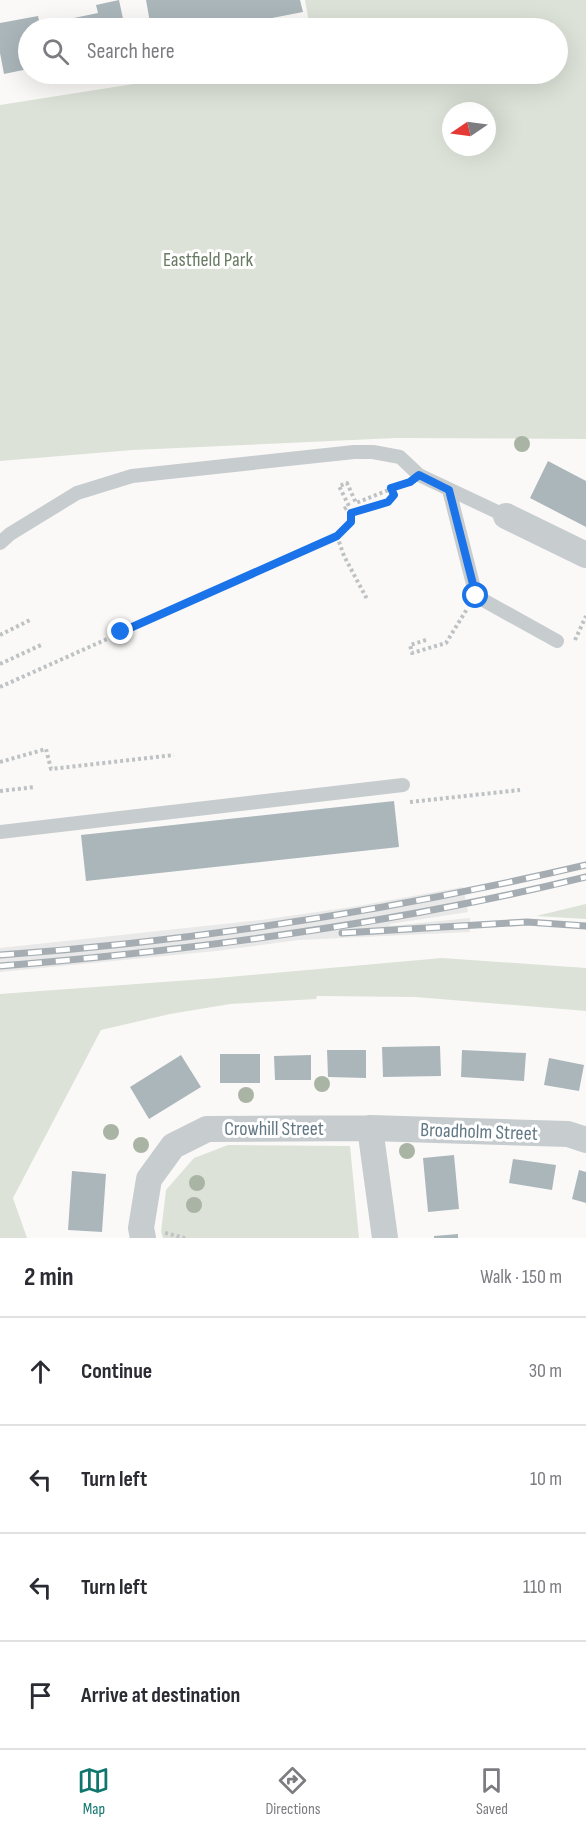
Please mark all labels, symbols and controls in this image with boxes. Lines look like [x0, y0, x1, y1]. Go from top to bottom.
search box [18, 18, 568, 84]
icon: search [39, 35, 72, 68]
text: Search here [87, 38, 174, 65]
north arrow [442, 102, 496, 156]
park label: Eastfield Park [163, 248, 253, 272]
route start [462, 582, 488, 608]
route end [107, 618, 133, 644]
street label: Crowhill Street [224, 1117, 324, 1141]
street label: Broadholm Street [420, 1118, 538, 1146]
text: 2 min [24, 1262, 74, 1293]
text: Walk · 150 m [480, 1265, 562, 1289]
icon: ahead [24, 1355, 57, 1388]
text: Continue [81, 1358, 152, 1385]
text: 30 m [529, 1359, 562, 1383]
icon: left [24, 1463, 57, 1496]
text: Turn left [81, 1466, 147, 1493]
text: 10 m [530, 1467, 562, 1491]
icon: left [24, 1571, 57, 1604]
text: Turn left [81, 1574, 147, 1601]
text: 110 m [523, 1575, 562, 1599]
icon: arrive [24, 1679, 57, 1712]
text: Arrive at destination [81, 1682, 240, 1709]
tab: Map [77, 1764, 110, 1819]
tab: Directions [265, 1764, 320, 1819]
tab: Saved [475, 1764, 508, 1819]

